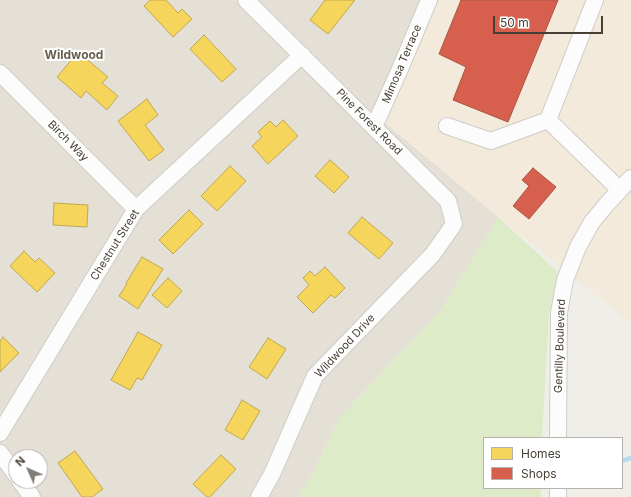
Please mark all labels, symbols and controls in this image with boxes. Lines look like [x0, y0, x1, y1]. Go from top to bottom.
scale bar [495, 8, 605, 34]
text: 50 m [500, 15, 529, 30]
street label: Mimosa Terrace [380, 23, 424, 105]
district label: Wildwood [45, 48, 103, 62]
street label: Pine Forest Road [333, 86, 405, 158]
street label: Birch Way [45, 118, 91, 164]
street label: Chestnut Street [88, 207, 142, 283]
street label: Gentilly Boulevard [552, 299, 568, 393]
street label: Wildwood Drive [312, 312, 378, 380]
legend [483, 437, 623, 489]
text: Homes [521, 446, 561, 461]
north arrow [8, 449, 48, 489]
text: N [12, 453, 28, 469]
text: Shops [521, 466, 557, 481]

